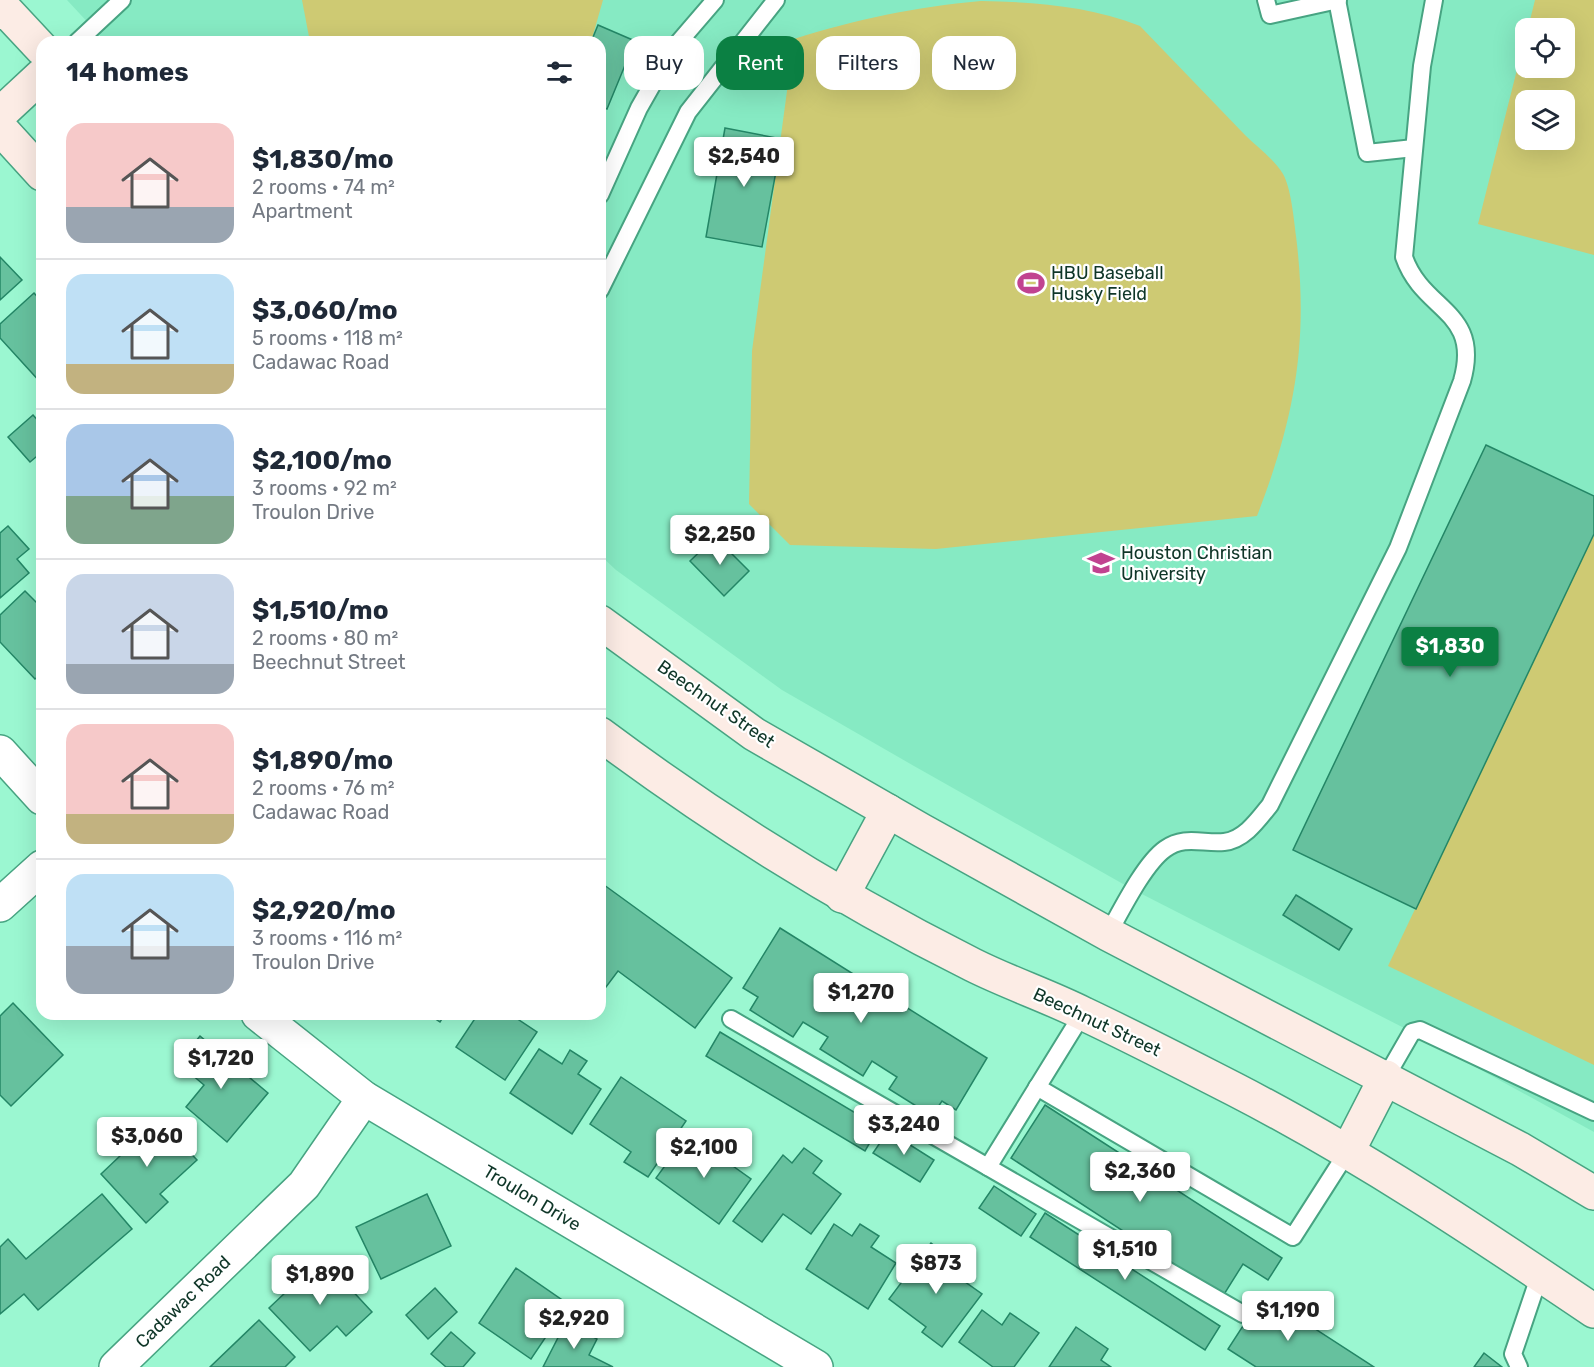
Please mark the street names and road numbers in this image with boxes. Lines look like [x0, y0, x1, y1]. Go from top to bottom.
street label: Beechnut Street [653, 655, 779, 753]
street label: Beechnut Street [1030, 983, 1164, 1061]
street label: Troulon Drive [479, 1160, 585, 1236]
street label: Cadawac Road [131, 1251, 235, 1353]

